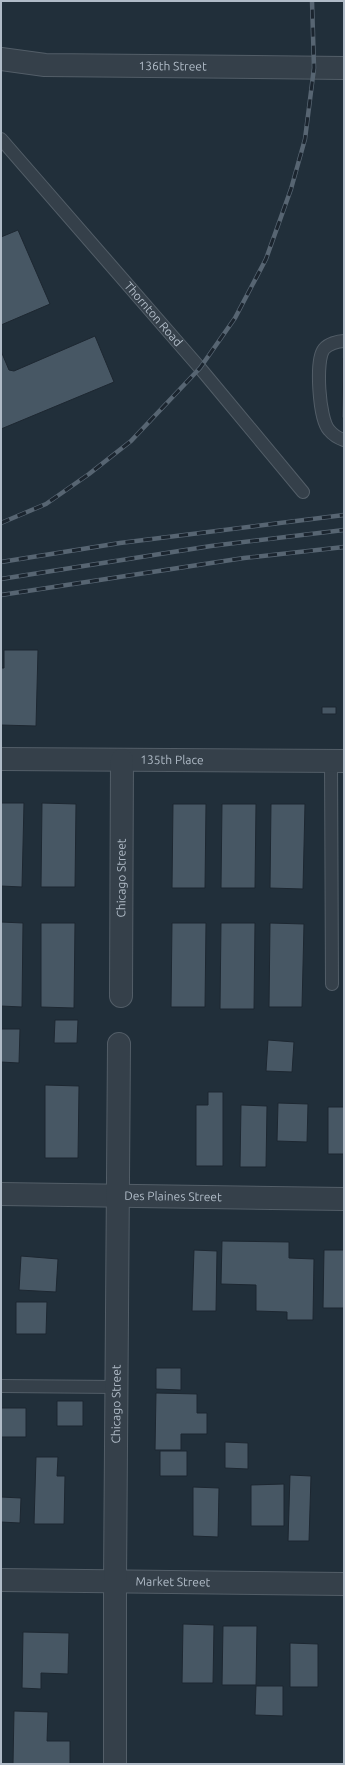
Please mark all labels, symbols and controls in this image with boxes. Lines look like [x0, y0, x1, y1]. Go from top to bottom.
street label: 136th Street [138, 59, 207, 73]
street label: Thornton Road [122, 279, 185, 349]
street label: 135th Place [140, 753, 204, 766]
street label: Chicago Street [114, 838, 128, 918]
street label: Des Plaines Street [124, 1189, 222, 1203]
street label: Chicago Street [109, 1364, 123, 1444]
street label: Market Street [136, 1575, 211, 1588]

